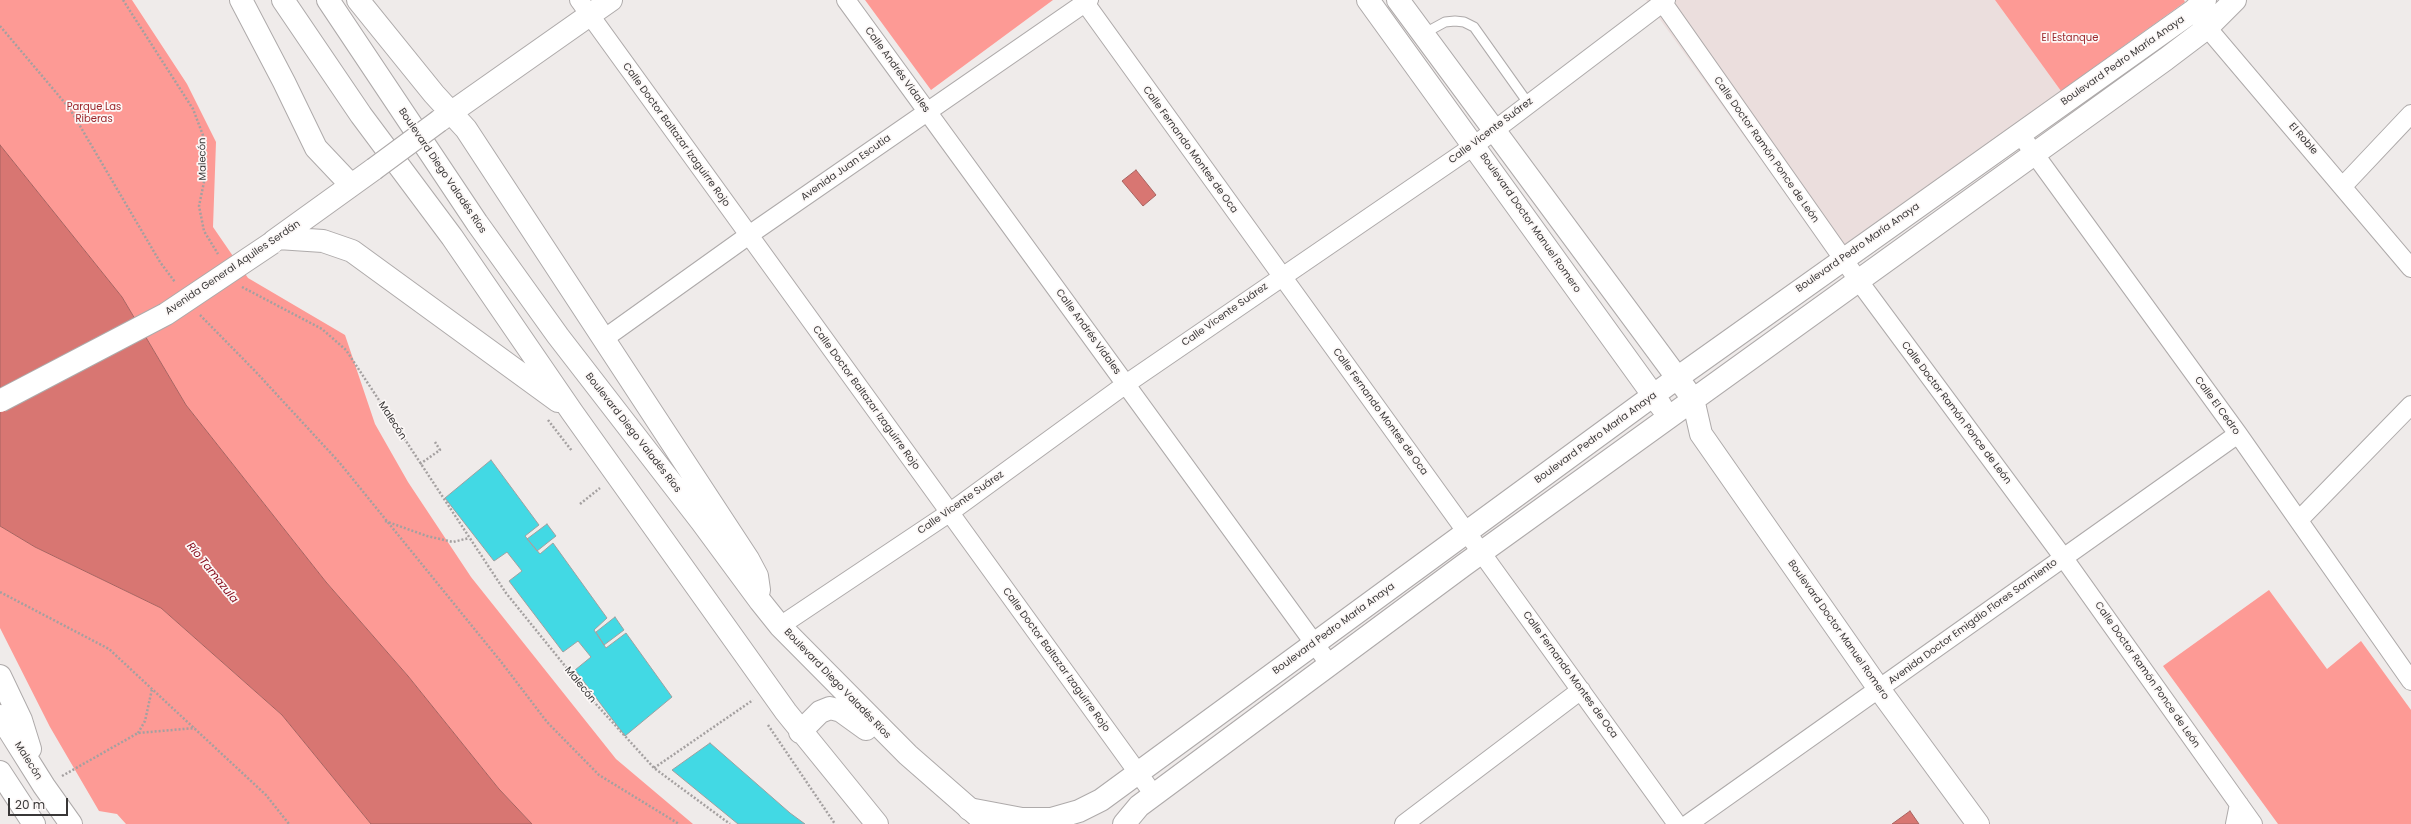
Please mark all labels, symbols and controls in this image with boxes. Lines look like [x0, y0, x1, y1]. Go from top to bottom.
street label: Boulevard Pedro María Anaya [2059, 14, 2187, 108]
street label: Calle Andrés Vidales [862, 25, 932, 115]
park label: El Estanque [2042, 32, 2098, 44]
street label: Calle Doctor Baltazar Izaguirre Rojo [620, 61, 732, 209]
street label: Calle Doctor Ramón Ponce de León [1711, 75, 1821, 225]
street label: Calle Fernando Montes de Oca [1140, 84, 1240, 216]
street label: Calle Vicente Suárez [1447, 95, 1535, 167]
park label: Parque Las Riberas [67, 101, 121, 124]
street label: Boulevard Diego Valadés Ríos [396, 106, 488, 236]
street label: El Roble [2286, 121, 2320, 157]
street label: Avenida Juan Escutia [799, 132, 893, 204]
street label: Malecón [197, 137, 209, 181]
street label: Boulevard Doctor Manuel Romero [1477, 151, 1583, 295]
street label: Boulevard Pedro María Anaya [1794, 201, 1922, 295]
street label: Avenida General Aquiles Serdán [163, 218, 303, 318]
street label: Calle Vicente Suárez [1180, 281, 1270, 349]
street label: Calle Andrés Vidales [1053, 287, 1123, 377]
street label: Calle Doctor Baltazar Izaguirre Rojo [810, 324, 922, 472]
street label: Calle Doctor Ramón Ponce de León [1898, 339, 2014, 487]
street label: Calle Fernando Montes de Oca [1330, 346, 1430, 478]
street label: Boulevard Diego Valadés Ríos [583, 371, 683, 495]
street label: Calle El Cedro [2192, 374, 2242, 438]
street label: Boulevard Pedro María Anaya [1533, 390, 1659, 486]
street label: Malecón [375, 400, 409, 442]
street label: Calle Vicente Suárez [916, 469, 1006, 537]
water label: Río Tamazula [184, 540, 240, 606]
street label: Avenida Doctor Emigdio Flores Sarmiento [1886, 557, 2060, 687]
street label: Boulevard Doctor Manuel Romero [1785, 558, 1891, 702]
street label: Boulevard Pedro María Anaya [1271, 581, 1397, 677]
street label: Calle Doctor Baltazar Izaguirre Rojo [1000, 586, 1112, 734]
street label: Calle Doctor Ramón Ponce de León [2092, 600, 2202, 750]
street label: Calle Fernando Montes de Oca [1520, 609, 1620, 741]
street label: Boulevard Diego Valadés Ríos [781, 626, 893, 742]
street label: Malecón [562, 665, 598, 705]
street label: Malecón [12, 740, 44, 782]
scale bar [10, 790, 70, 816]
text: 20 m [15, 796, 45, 813]

